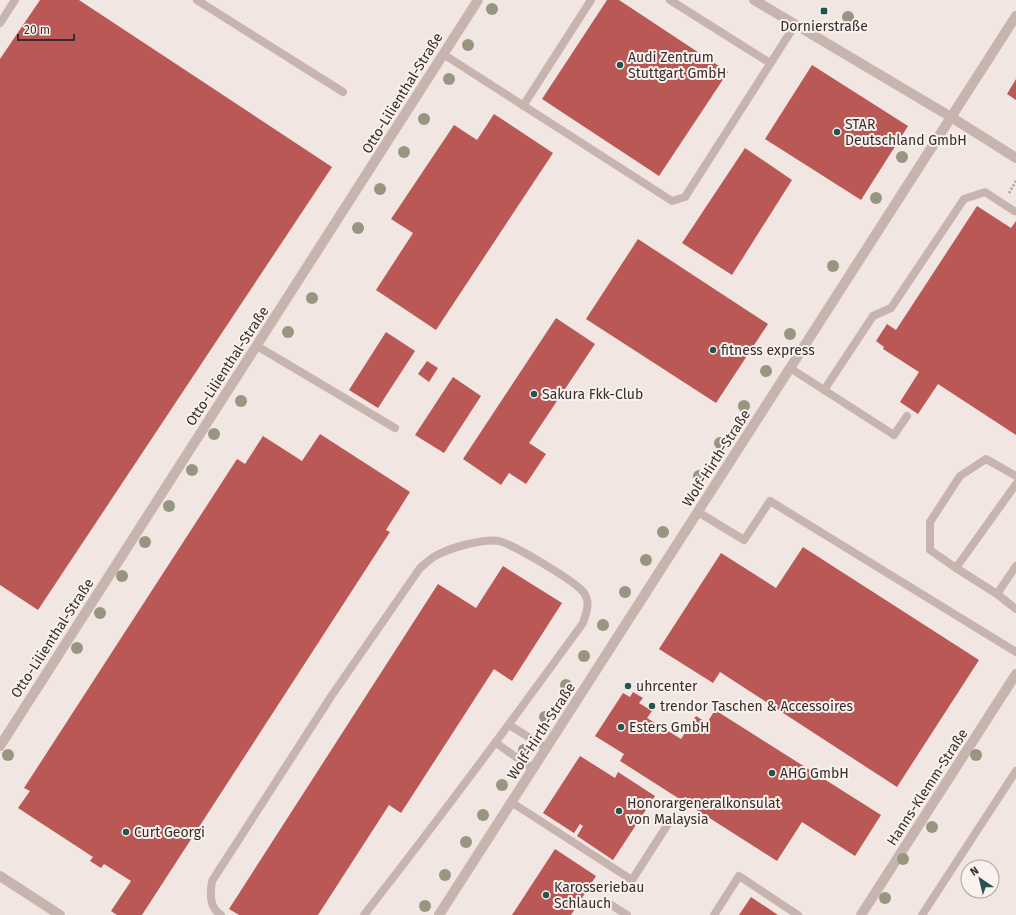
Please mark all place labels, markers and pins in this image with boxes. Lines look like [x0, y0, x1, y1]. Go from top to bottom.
marker: Dornierstraße [819, 6, 829, 16]
place label: Dornierstraße [780, 18, 868, 35]
place label: Audi Zentrum Stuttgart GmbH [628, 49, 726, 82]
marker: Audi Zentrum Stuttgart GmbH [615, 60, 625, 70]
place label: STAR Deutschland GmbH [845, 116, 967, 149]
marker: STAR Deutschland GmbH [832, 127, 842, 137]
place label: fitness express [721, 342, 815, 359]
marker: fitness express [708, 345, 718, 355]
place label: Sakura Fkk-Club [542, 386, 643, 403]
marker: Sakura Fkk-Club [529, 389, 539, 399]
place label: uhrcenter [636, 678, 698, 695]
marker: uhrcenter [623, 681, 633, 691]
place label: trendor Taschen & Accessoires [660, 698, 854, 715]
marker: trendor Taschen & Accessoires [647, 701, 657, 711]
place label: Esters GmbH [629, 719, 710, 736]
marker: Esters GmbH [616, 722, 626, 732]
place label: AHG GmbH [780, 765, 849, 782]
marker: AHG GmbH [767, 768, 777, 778]
place label: Honorargeneralkonsulat von Malaysia [627, 795, 782, 828]
marker: Honorargeneralkonsulat von Malaysia [614, 806, 624, 816]
place label: Curt Georgi [134, 824, 205, 841]
marker: Curt Georgi [121, 827, 131, 837]
place label: Karosseriebau Schlauch [554, 879, 644, 912]
marker: Karosseriebau Schlauch [541, 890, 551, 900]

